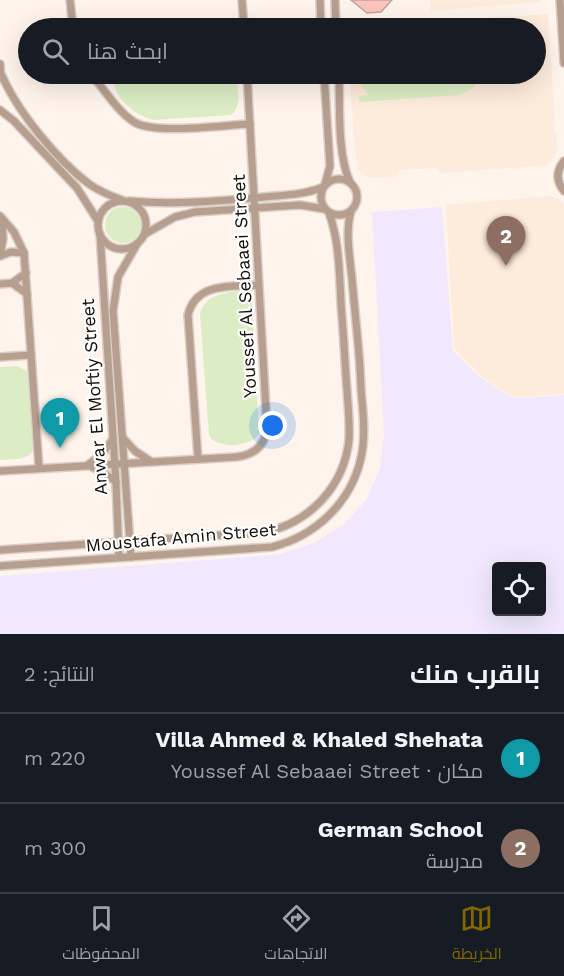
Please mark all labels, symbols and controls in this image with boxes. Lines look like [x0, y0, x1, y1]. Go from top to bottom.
search box [18, 18, 546, 84]
icon: search [39, 35, 72, 68]
text: ابحث هنا [87, 39, 168, 64]
street label: Youssef Al Sebaaei Street [228, 173, 260, 398]
pin: 2 [486, 216, 526, 266]
street label: Anwar El Moftiy Street [77, 298, 111, 496]
pin: 1 [40, 398, 80, 448]
your location [258, 411, 287, 440]
street label: Moustafa Amin Street [85, 518, 278, 556]
map controls [492, 562, 546, 616]
button: locate [492, 562, 546, 616]
text: بالقرب منك [410, 659, 540, 689]
text: النتائج: 2 [24, 662, 95, 686]
text: Villa Ahmed & Khaled Shehata [155, 727, 483, 752]
text: 220 m [24, 746, 86, 770]
text: 1 [516, 746, 525, 770]
text: مكان · Youssef Al Sebaaei Street [171, 759, 483, 783]
text: German School [318, 817, 483, 842]
text: 300 m [24, 836, 86, 860]
text: 2 [515, 836, 526, 860]
text: مدرسة [426, 849, 483, 873]
tab: المحفوظات [62, 902, 140, 968]
tab: الاتجاهات [264, 902, 328, 968]
tab: الخريطة [452, 902, 502, 968]

